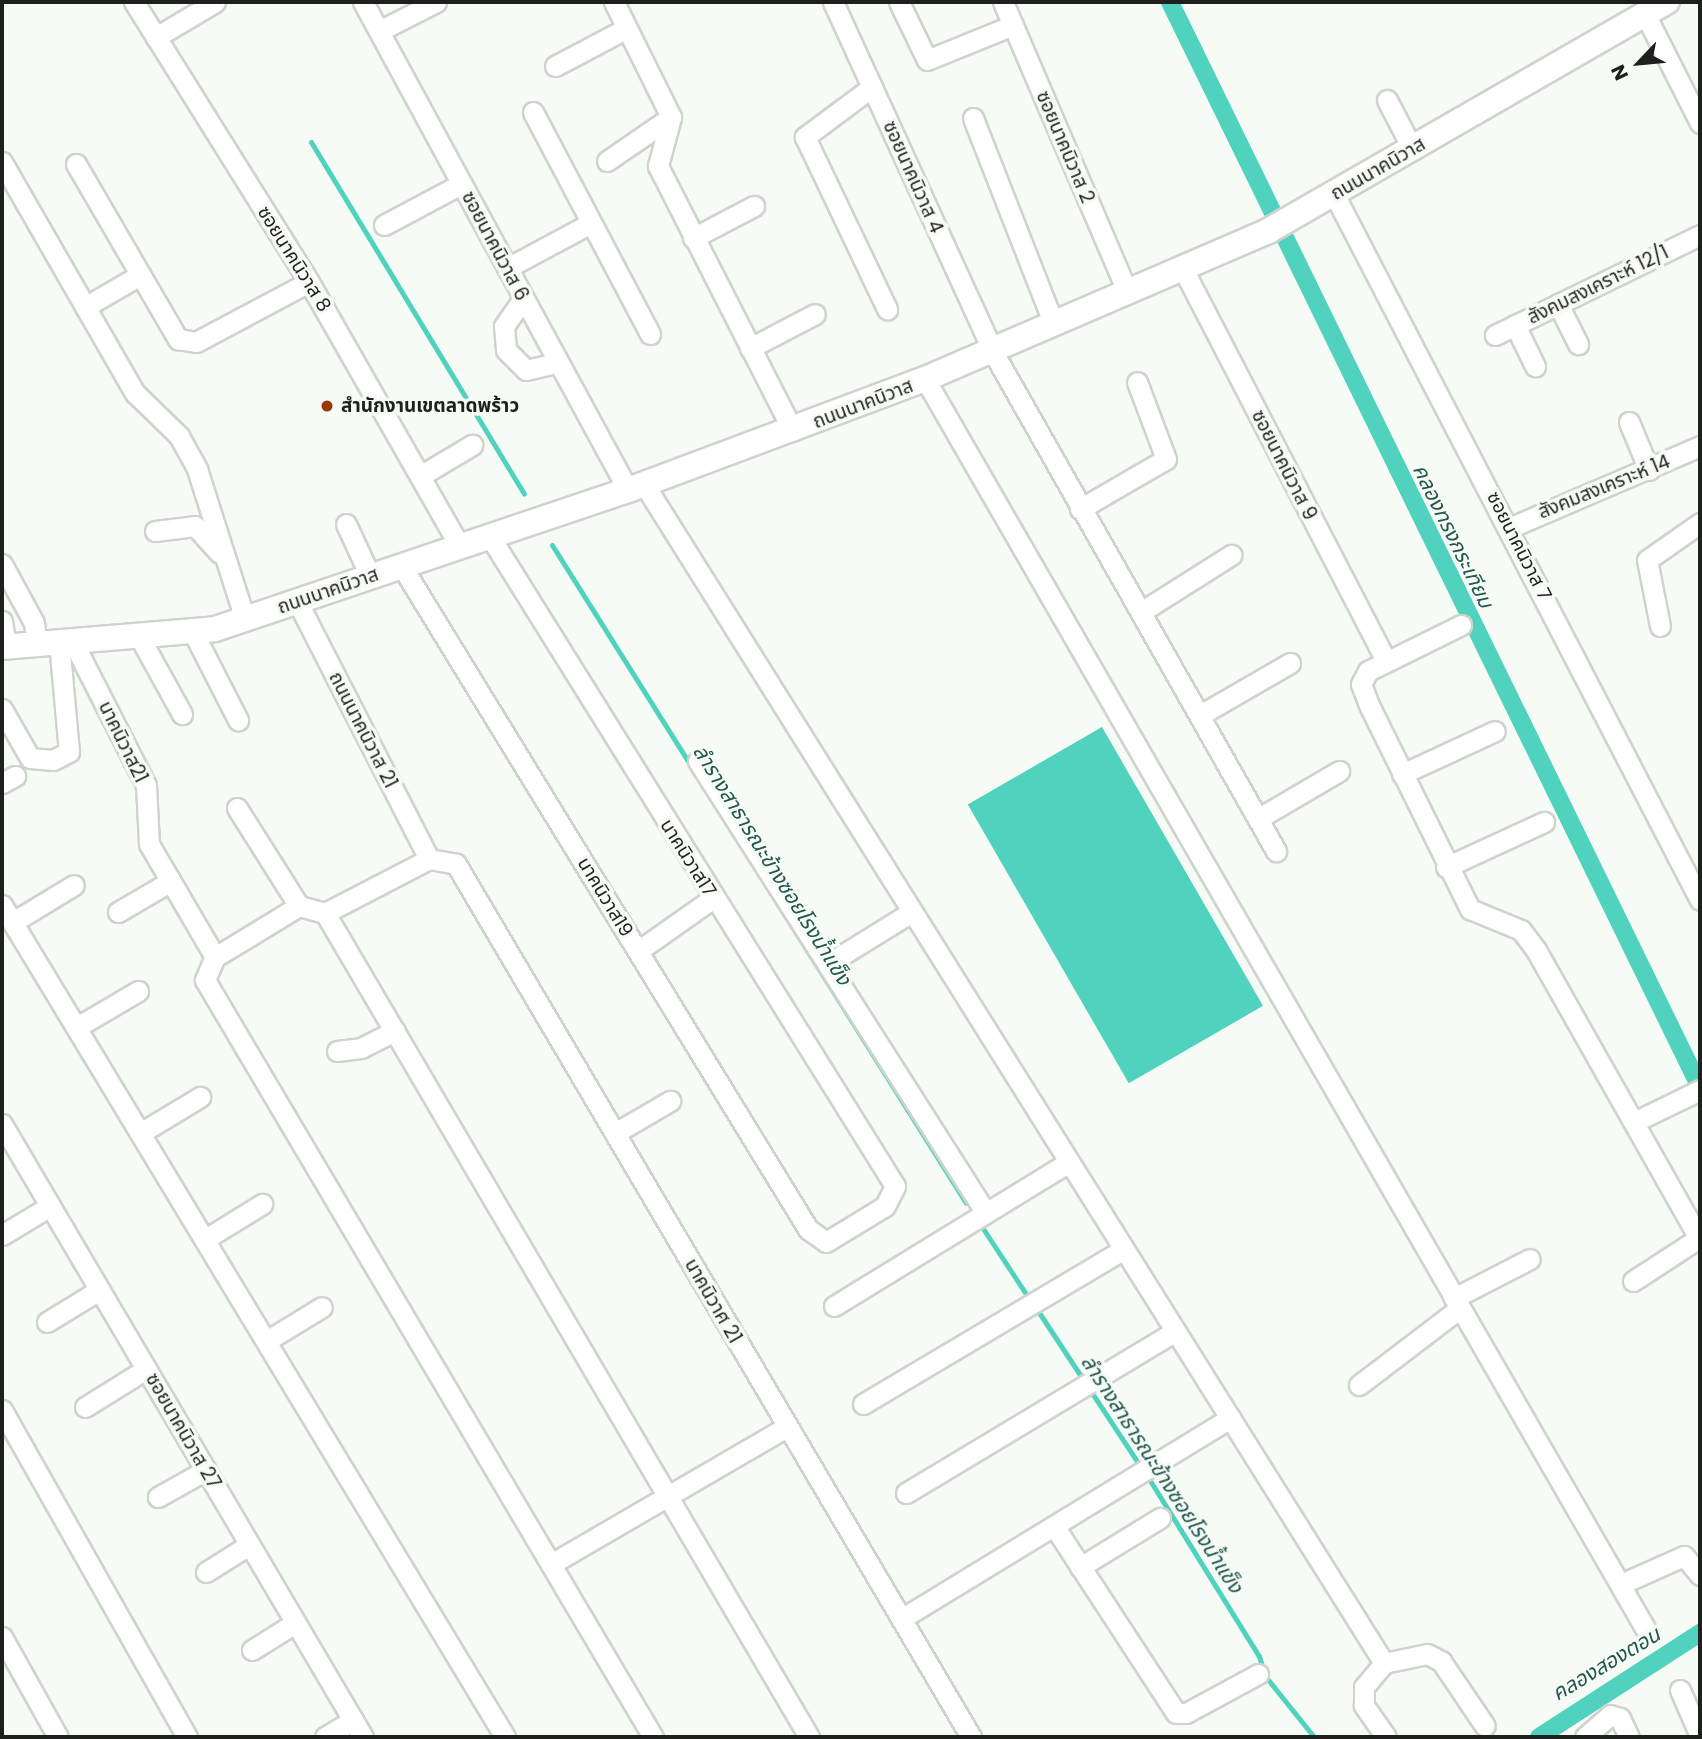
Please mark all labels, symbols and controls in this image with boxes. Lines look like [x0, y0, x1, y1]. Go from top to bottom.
north arrow [1604, 28, 1674, 98]
text: N [1604, 60, 1635, 85]
street label: ซอยนาคนิวาส 2 [1031, 88, 1099, 206]
street label: ซอยนาคนิวาส 4 [878, 117, 948, 237]
street label: ถนนนาคนิวาส [1327, 133, 1429, 205]
street label: ซอยนาคนิวาส 6 [457, 187, 533, 305]
street label: ซอยนาคนิวาส 8 [252, 202, 336, 316]
street label: สังคมสงเคราะห์ 12/1 [1524, 241, 1672, 329]
street label: ถนนนาคนิวาส [810, 374, 916, 434]
place label: สำนักงานเขตลาดพร้าว [341, 395, 519, 417]
marker: สำนักงานเขตลาดพร้าว [319, 398, 335, 414]
street label: ซอยนาคนิวาส 9 [1247, 406, 1321, 524]
street label: สังคมสงเคราะห์ 14 [1535, 450, 1673, 524]
water label: คลองทรงกระเทียม [1407, 460, 1499, 612]
street label: ซอยนาคนิวาส 7 [1482, 488, 1556, 604]
street label: ถนนนาคนิวาส [274, 563, 382, 619]
street label: ถนนนาคนิวาส 21 [324, 668, 402, 792]
street label: นาคนิวาส21 [94, 698, 152, 786]
water label: ลำรางสาธารณะข้างซอยโรงน้ำแข็ง [687, 740, 857, 990]
street label: นาคนิวาส17 [655, 815, 721, 901]
street label: นาคนิวาส19 [572, 853, 638, 941]
street label: นาคนิวาศ 21 [680, 1255, 746, 1347]
water label: ลำรางสาธารณะข้างซอยโรงน้ำแข็ง [1076, 1350, 1248, 1598]
street label: ซอยนาคนิวาส 27 [141, 1369, 225, 1493]
water label: คลองสองตอน [1547, 1622, 1665, 1706]

